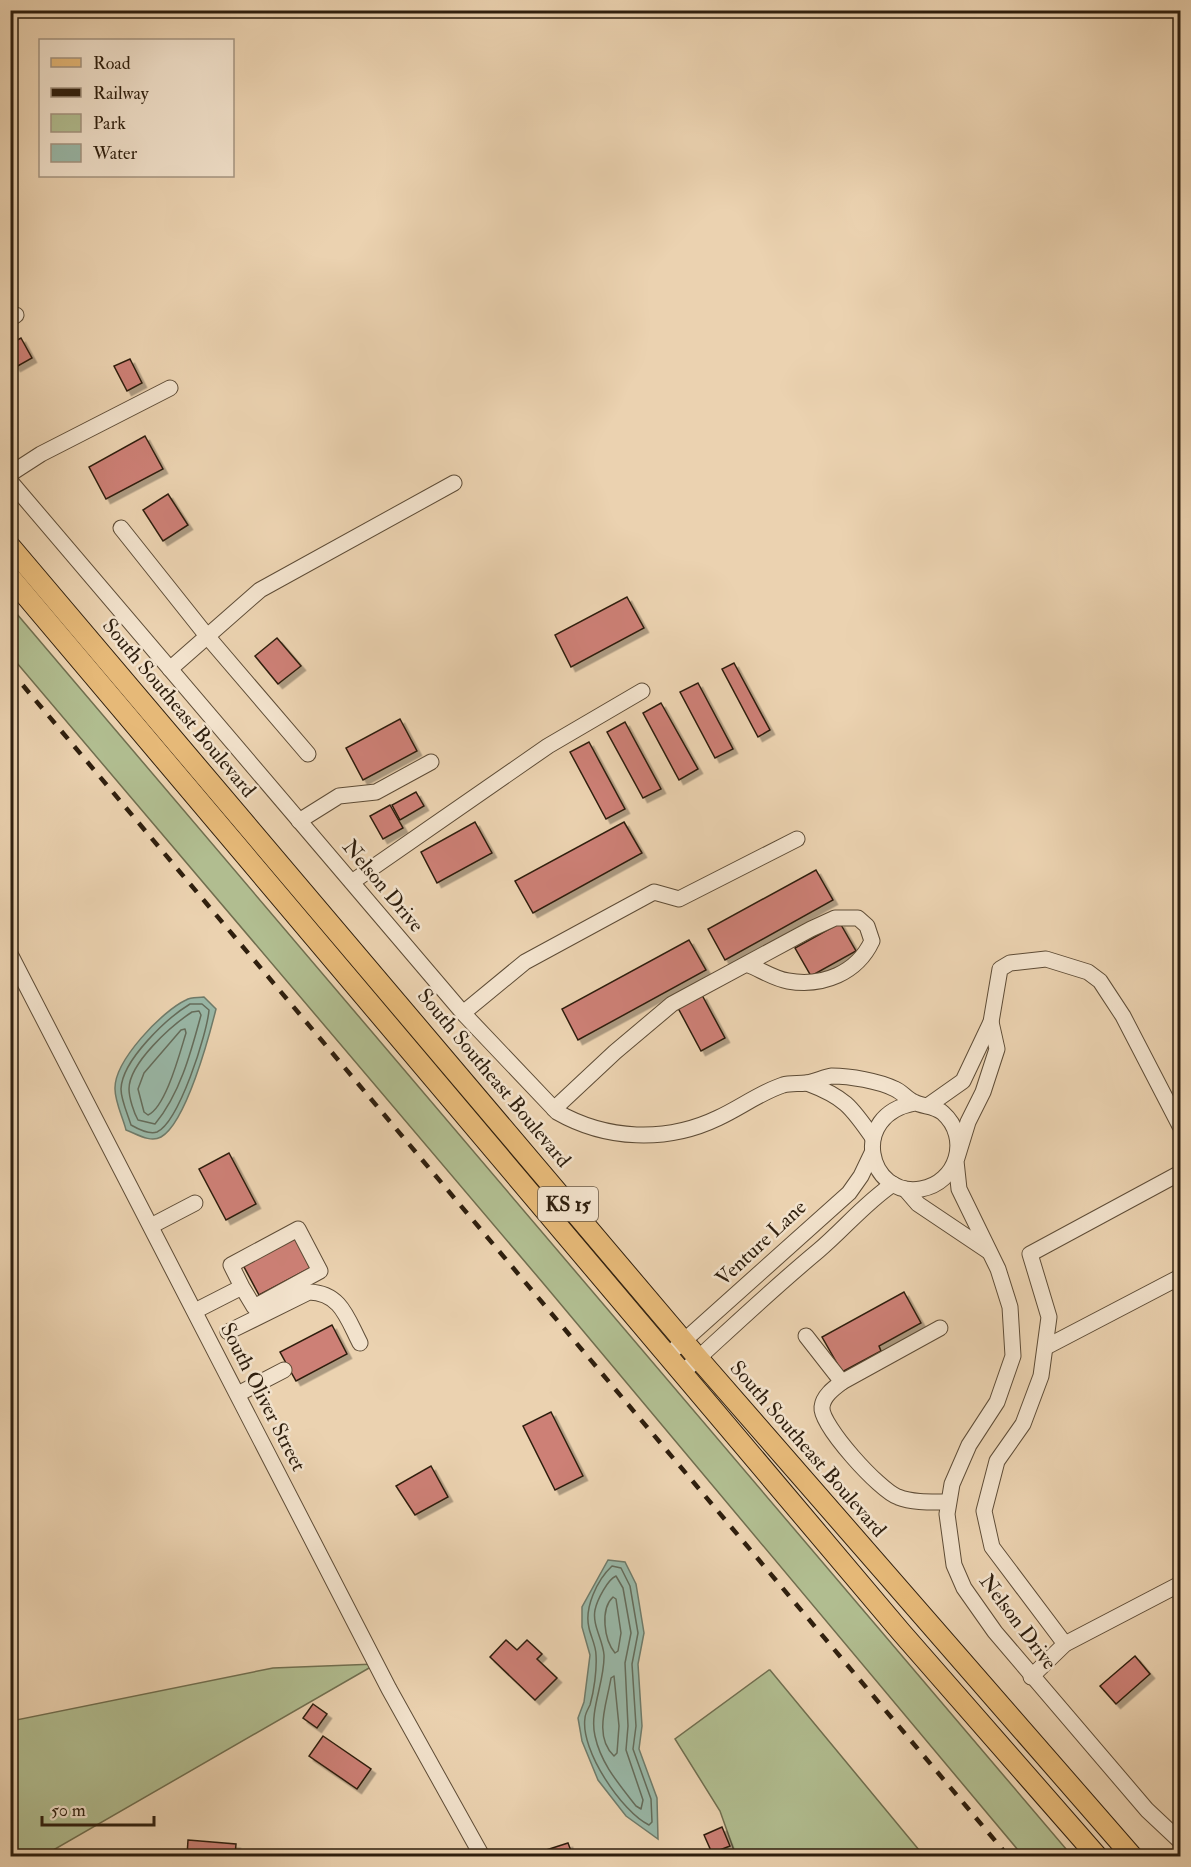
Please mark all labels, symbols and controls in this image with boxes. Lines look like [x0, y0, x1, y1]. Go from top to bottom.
legend [39, 39, 234, 177]
text: Road [93, 52, 131, 75]
text: Railway [93, 82, 150, 105]
text: Park [93, 112, 126, 135]
text: Water [92, 142, 137, 165]
street label: South Southeast Boulevard [96, 613, 262, 804]
street label: Nelson Drive [336, 834, 430, 938]
street label: South Southeast Boulevard [411, 983, 577, 1174]
road number: KS 15 [538, 1187, 598, 1221]
street label: Venture Lane [710, 1194, 812, 1292]
street label: South Oliver Street [214, 1318, 312, 1476]
street label: South Southeast Boulevard [724, 1355, 893, 1543]
street label: Nelson Drive [973, 1569, 1063, 1675]
scale bar [42, 1789, 154, 1827]
text: 50 m [51, 1799, 86, 1822]

